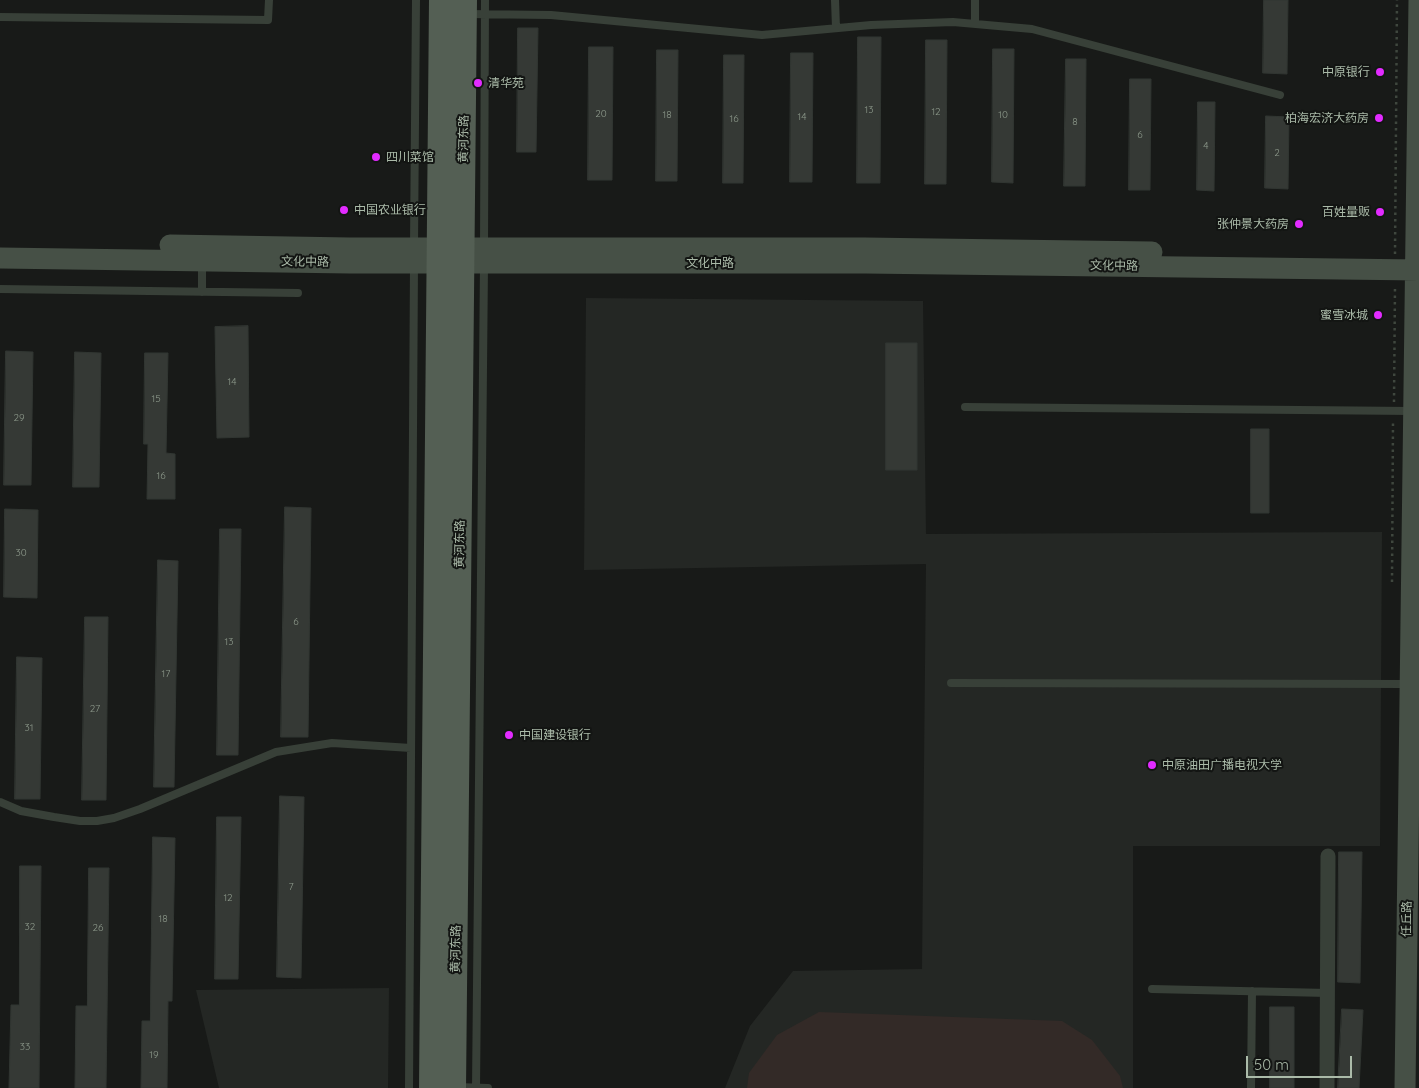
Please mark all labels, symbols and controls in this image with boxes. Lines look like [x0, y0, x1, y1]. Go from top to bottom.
place label: 中原银行 [1322, 65, 1370, 79]
marker: 中原银行 [1374, 66, 1386, 78]
place label: 清华苑 [488, 76, 524, 90]
marker: 清华苑 [472, 77, 484, 89]
house number: 13 [865, 104, 873, 116]
house number: 12 [931, 106, 941, 118]
house number: 20 [595, 108, 607, 120]
house number: 18 [662, 109, 672, 121]
house number: 10 [998, 109, 1008, 121]
house number: 14 [798, 111, 806, 123]
place label: 柏海宏济大药房 [1285, 111, 1369, 125]
marker: 柏海宏济大药房 [1373, 112, 1385, 124]
house number: 16 [729, 113, 739, 125]
street label: 黄河东路 [456, 115, 472, 163]
house number: 8 [1072, 116, 1078, 128]
house number: 6 [1137, 129, 1143, 141]
house number: 4 [1203, 140, 1209, 152]
house number: 2 [1274, 147, 1280, 159]
place label: 四川菜馆 [386, 150, 434, 164]
marker: 四川菜馆 [370, 151, 382, 163]
place label: 中国农业银行 [354, 203, 426, 217]
marker: 中国农业银行 [338, 204, 350, 216]
place label: 百姓量贩 [1322, 205, 1370, 219]
marker: 百姓量贩 [1374, 206, 1386, 218]
place label: 张仲景大药房 [1217, 217, 1289, 231]
marker: 张仲景大药房 [1293, 218, 1305, 230]
street label: 文化中路 [281, 254, 329, 270]
street label: 文化中路 [686, 256, 734, 270]
street label: 文化中路 [1090, 258, 1138, 274]
place label: 蜜雪冰城 [1320, 308, 1368, 322]
marker: 蜜雪冰城 [1372, 309, 1384, 321]
house number: 14 [228, 376, 236, 388]
house number: 15 [151, 393, 161, 405]
house number: 29 [13, 412, 25, 424]
house number: 16 [156, 470, 166, 482]
street label: 黄河东路 [452, 520, 468, 568]
house number: 30 [15, 547, 27, 559]
house number: 6 [293, 616, 299, 628]
house number: 13 [225, 636, 233, 648]
house number: 17 [162, 668, 170, 680]
house number: 27 [90, 703, 100, 715]
house number: 31 [25, 722, 33, 734]
place label: 中国建设银行 [519, 728, 591, 742]
marker: 中国建设银行 [503, 729, 515, 741]
place label: 中原油田广播电视大学 [1162, 758, 1282, 772]
marker: 中原油田广播电视大学 [1146, 759, 1158, 771]
house number: 7 [288, 881, 294, 893]
house number: 12 [223, 892, 233, 904]
street label: 任丘路 [1399, 901, 1415, 937]
house number: 18 [158, 913, 168, 925]
house number: 32 [25, 921, 35, 933]
house number: 26 [93, 922, 103, 934]
street label: 黄河东路 [448, 925, 464, 973]
house number: 33 [20, 1041, 30, 1053]
scale bar [1249, 1046, 1355, 1078]
house number: 19 [149, 1049, 159, 1061]
text: 50 m [1254, 1055, 1289, 1074]

